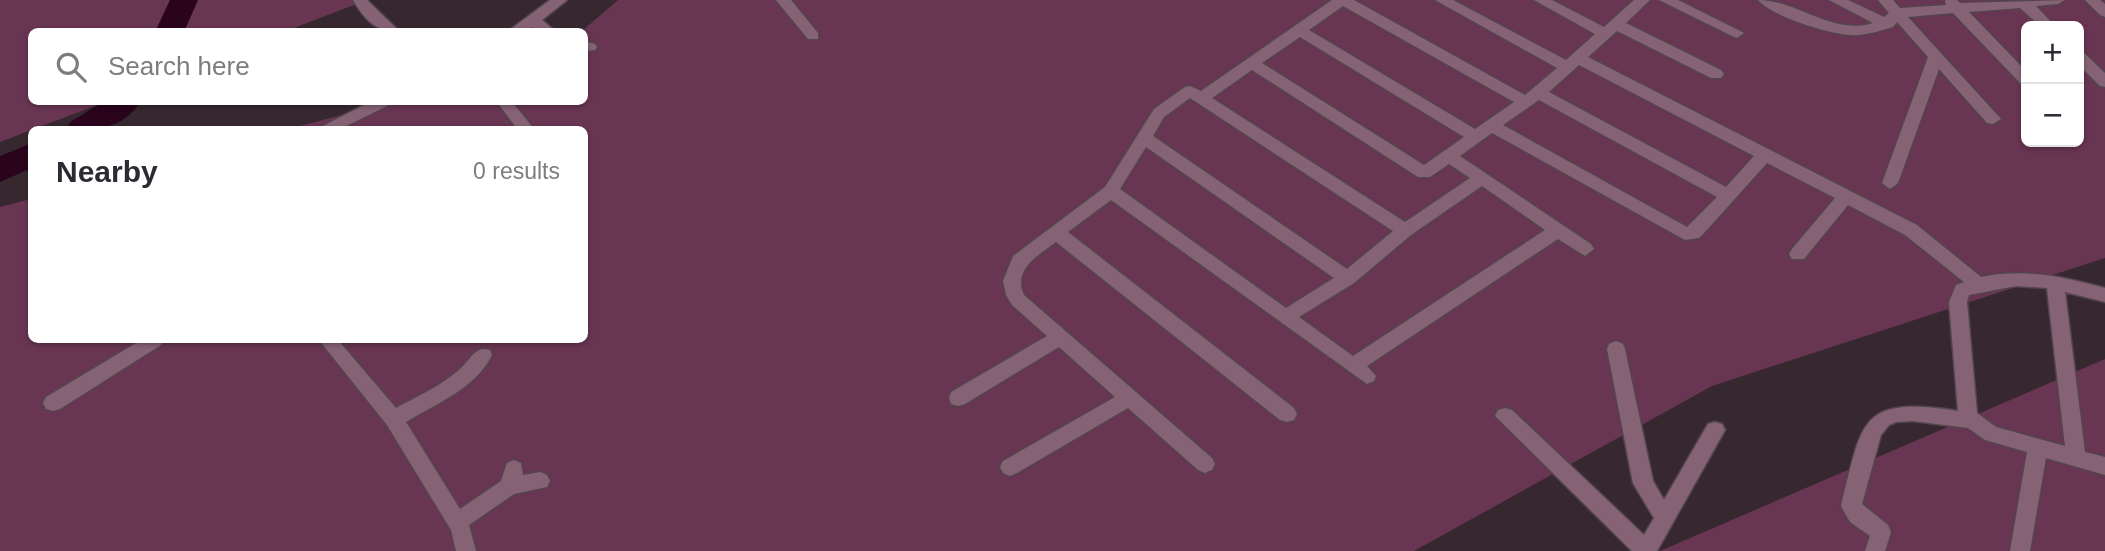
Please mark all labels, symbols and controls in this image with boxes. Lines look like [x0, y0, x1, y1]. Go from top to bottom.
map controls [2021, 21, 2084, 147]
button: + [2021, 21, 2084, 84]
search box [28, 28, 588, 105]
icon: search [52, 48, 90, 86]
text: Search here [108, 51, 250, 81]
button: − [2021, 84, 2084, 147]
text: Nearby [56, 155, 158, 188]
text: 0 results [473, 158, 560, 184]

